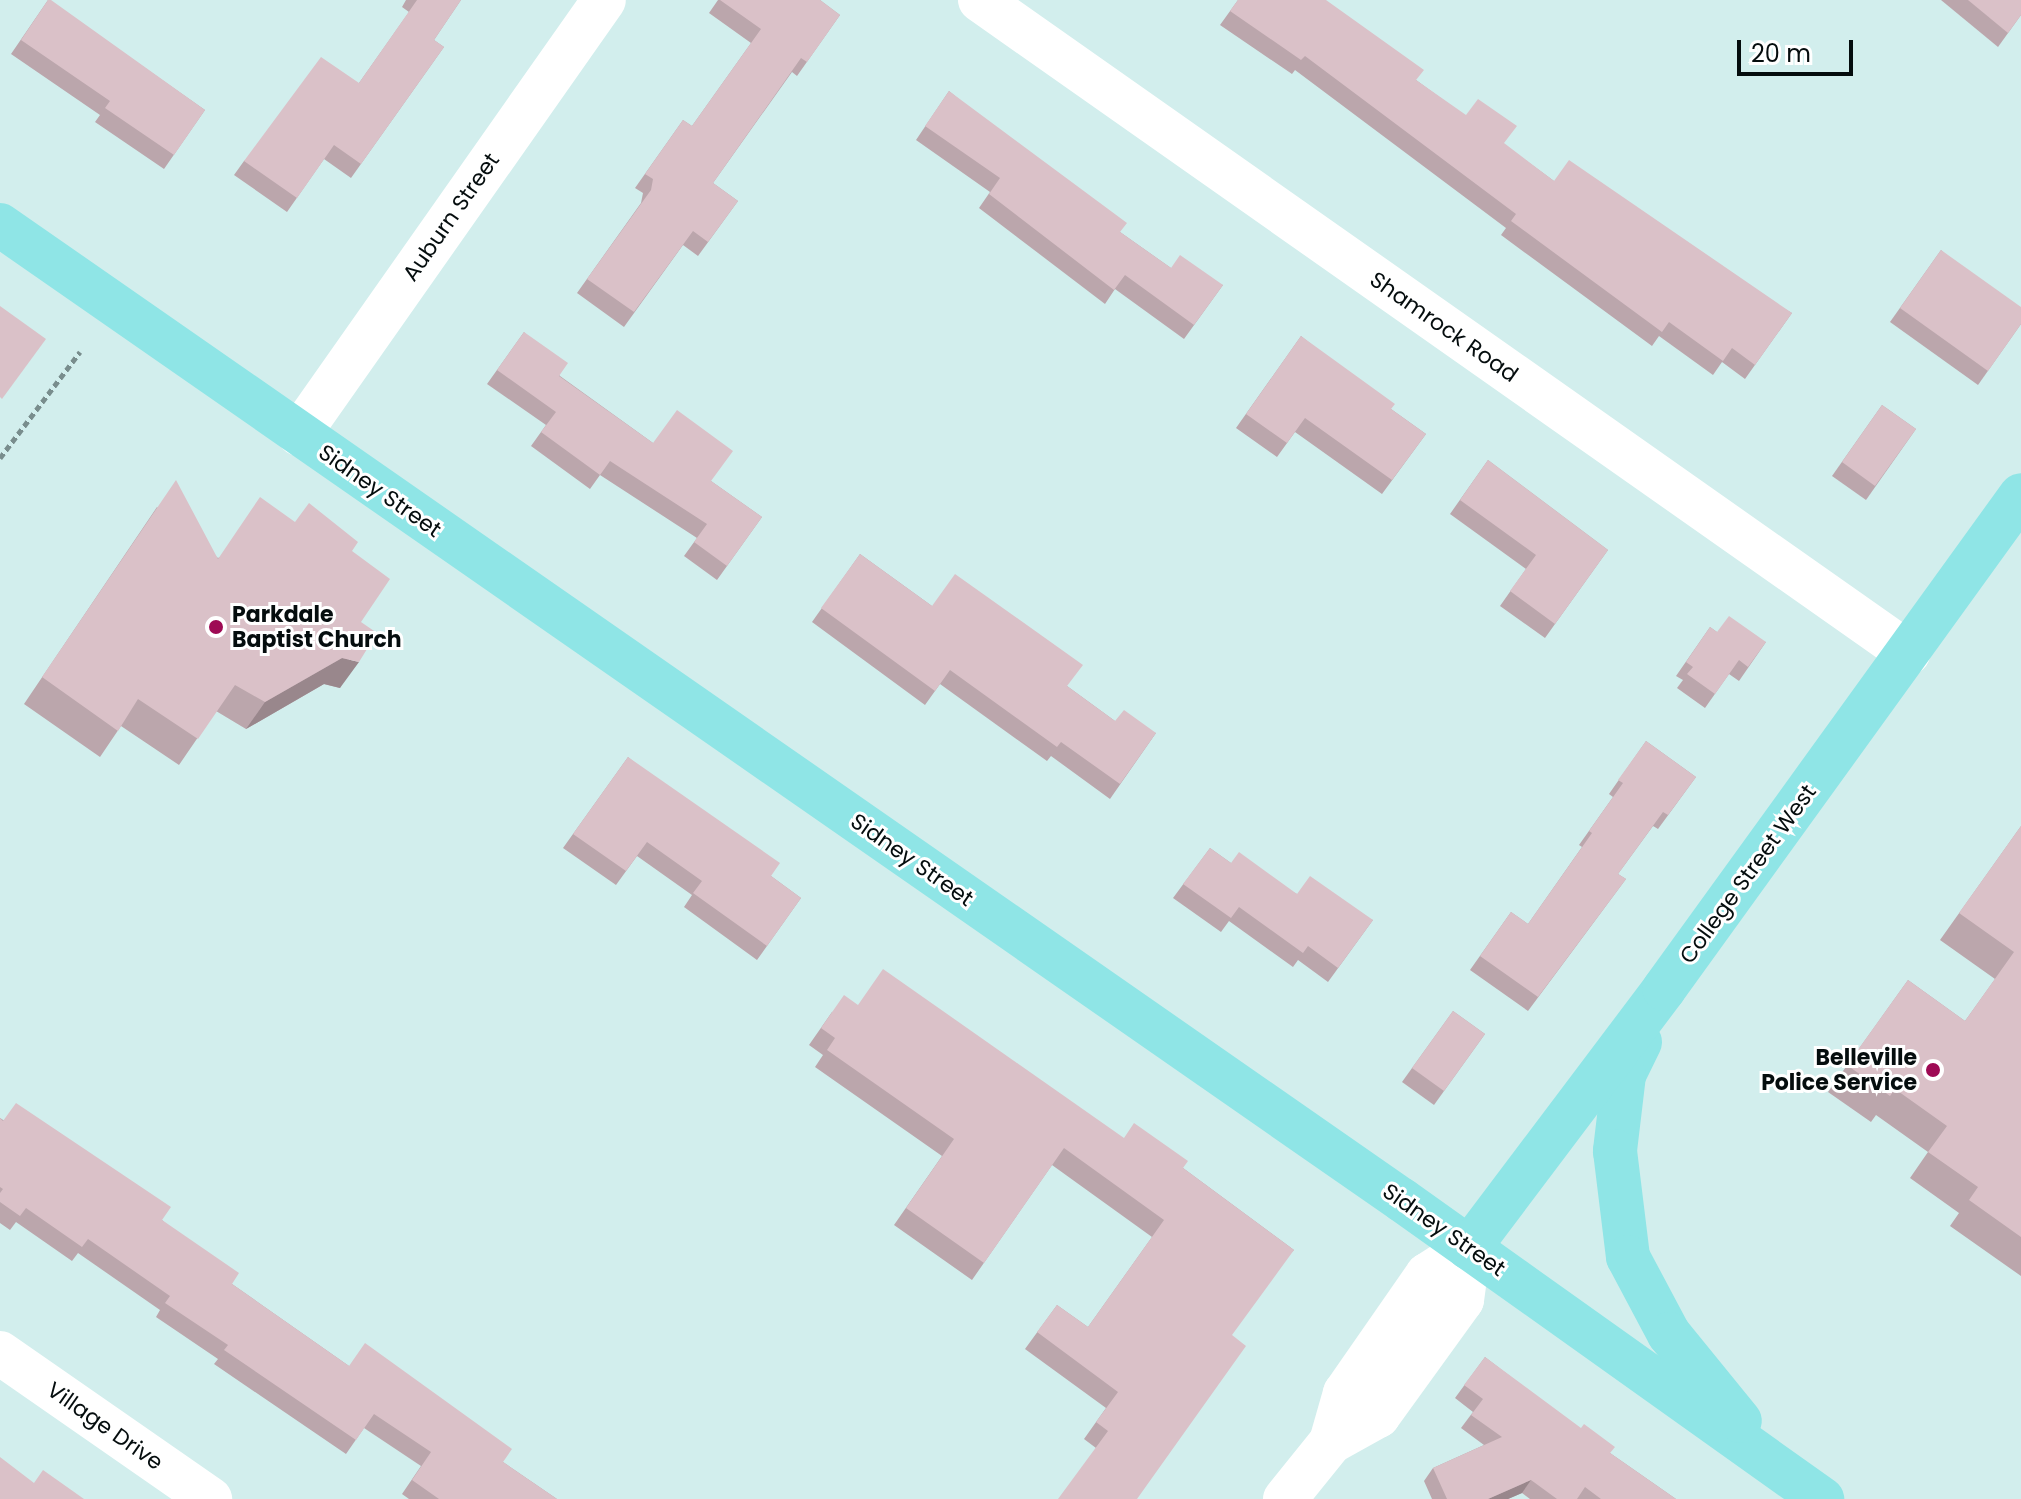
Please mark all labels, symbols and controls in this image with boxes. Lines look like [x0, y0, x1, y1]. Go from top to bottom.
scale bar [1741, 24, 1857, 74]
text: 20 m [1751, 37, 1811, 70]
street label: Auburn Street [397, 148, 505, 286]
street label: Shamrock Road [1365, 266, 1523, 388]
street label: Sidney Street [314, 439, 446, 543]
place label: Parkdale Baptist Church [232, 601, 402, 652]
marker: Parkdale Baptist Church [207, 618, 225, 636]
street label: College Street West [1674, 779, 1822, 969]
street label: Sidney Street [846, 808, 978, 912]
place label: Belleville Police Service [1761, 1044, 1917, 1096]
marker: Belleville Police Service [1924, 1061, 1942, 1079]
street label: Sidney Street [1378, 1178, 1510, 1282]
street label: Village Drive [42, 1376, 168, 1476]

